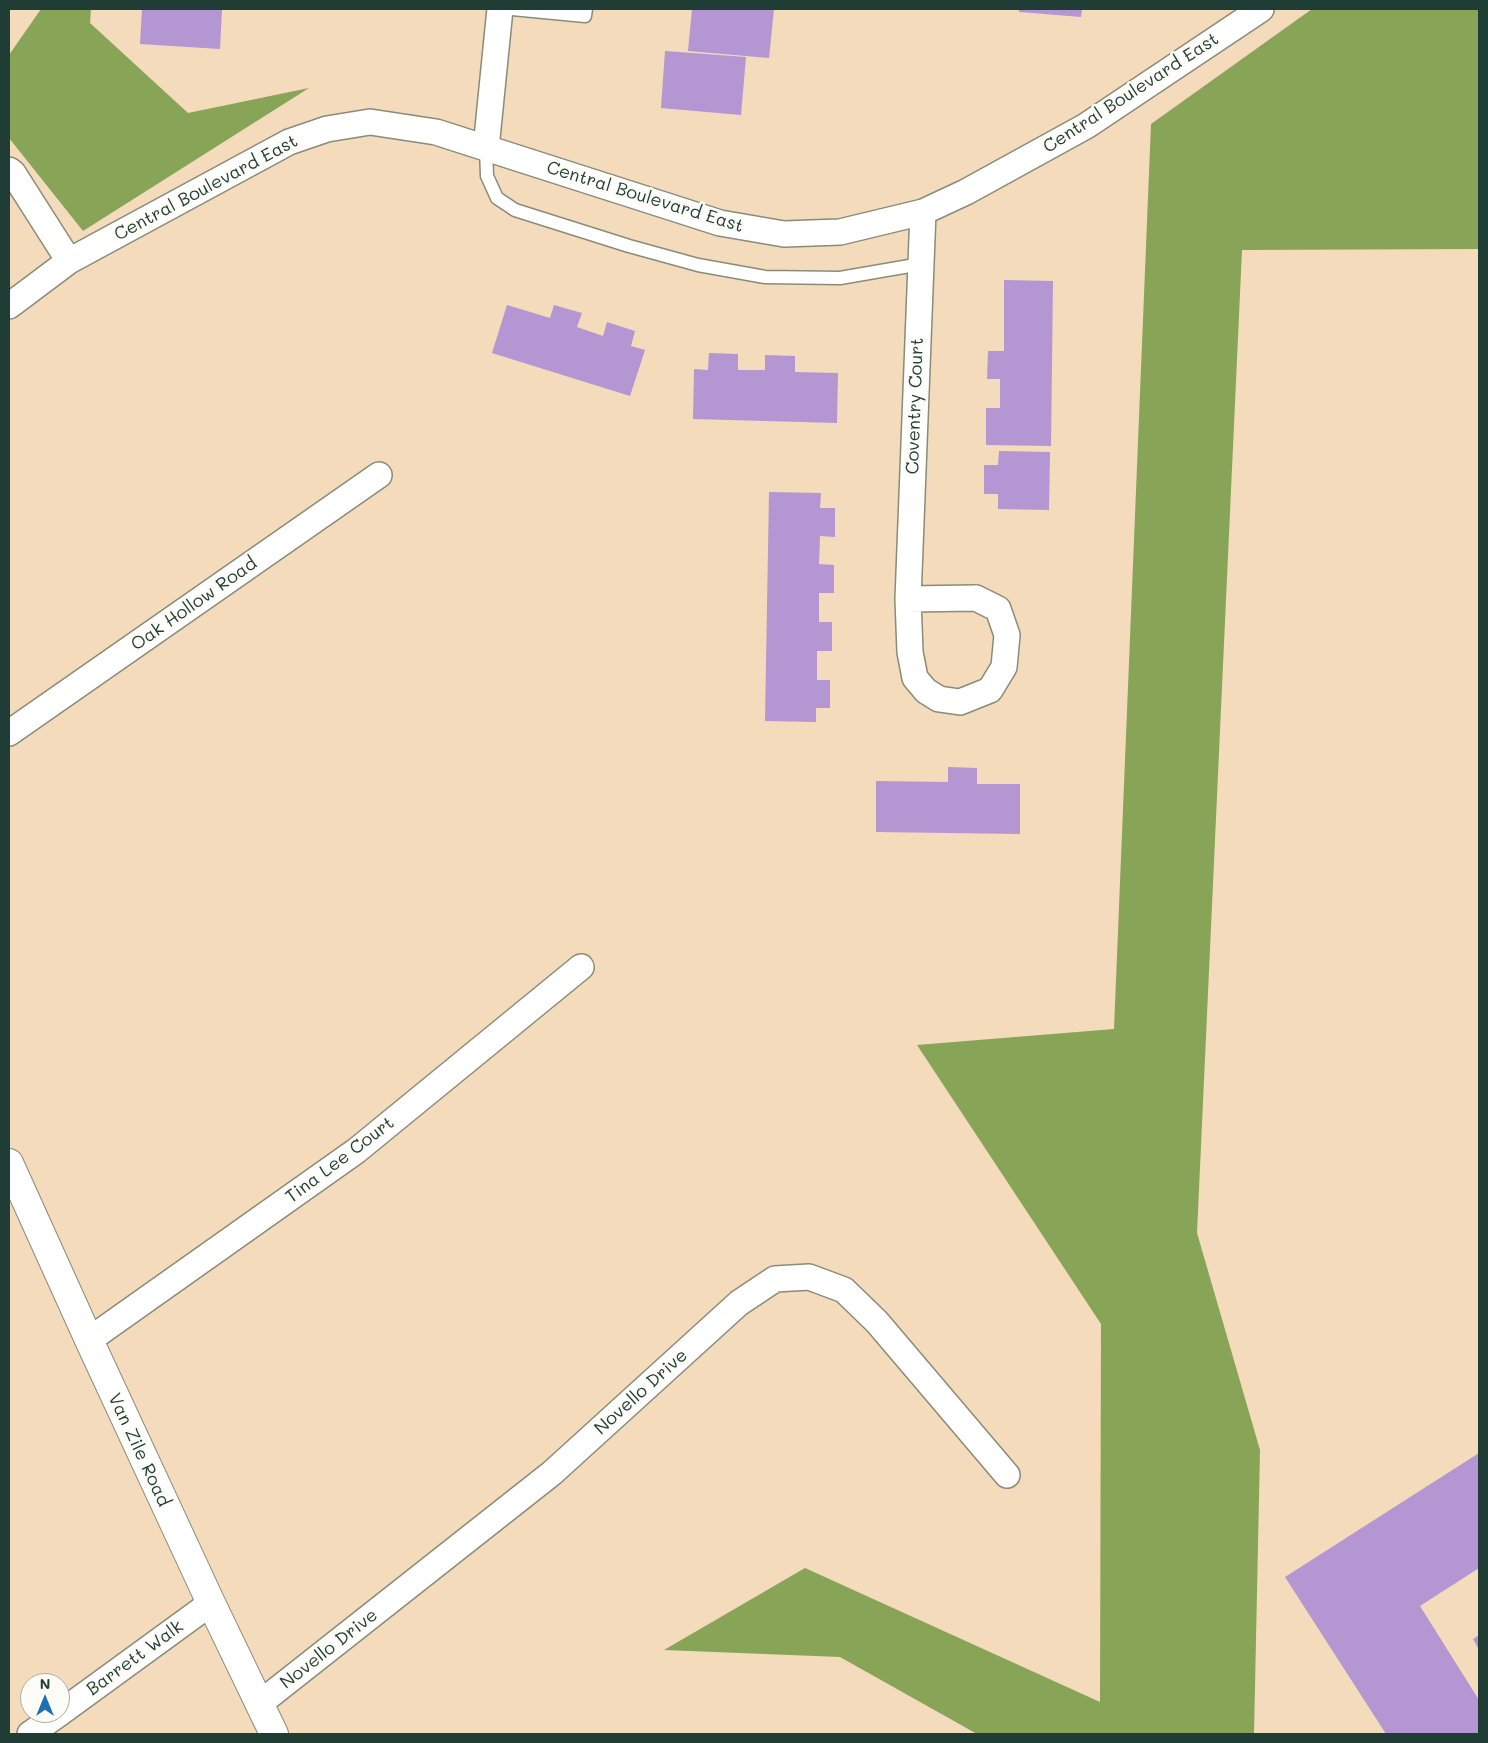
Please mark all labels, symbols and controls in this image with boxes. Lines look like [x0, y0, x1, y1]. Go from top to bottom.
street label: Central Boulevard East [1039, 28, 1223, 158]
street label: Central Boulevard East [110, 130, 302, 246]
street label: Central Boulevard East [544, 157, 746, 237]
street label: Coventry Court [902, 337, 928, 475]
street label: Oak Hollow Road [127, 553, 261, 655]
street label: Tina Lee Court [281, 1112, 399, 1208]
street label: Novello Drive [590, 1345, 692, 1439]
street label: Van Zile Road [103, 1390, 175, 1510]
street label: Novello Drive [276, 1604, 382, 1694]
street label: Barrett Walk [82, 1616, 188, 1700]
north arrow [20, 1673, 70, 1723]
text: N [40, 1674, 50, 1693]

